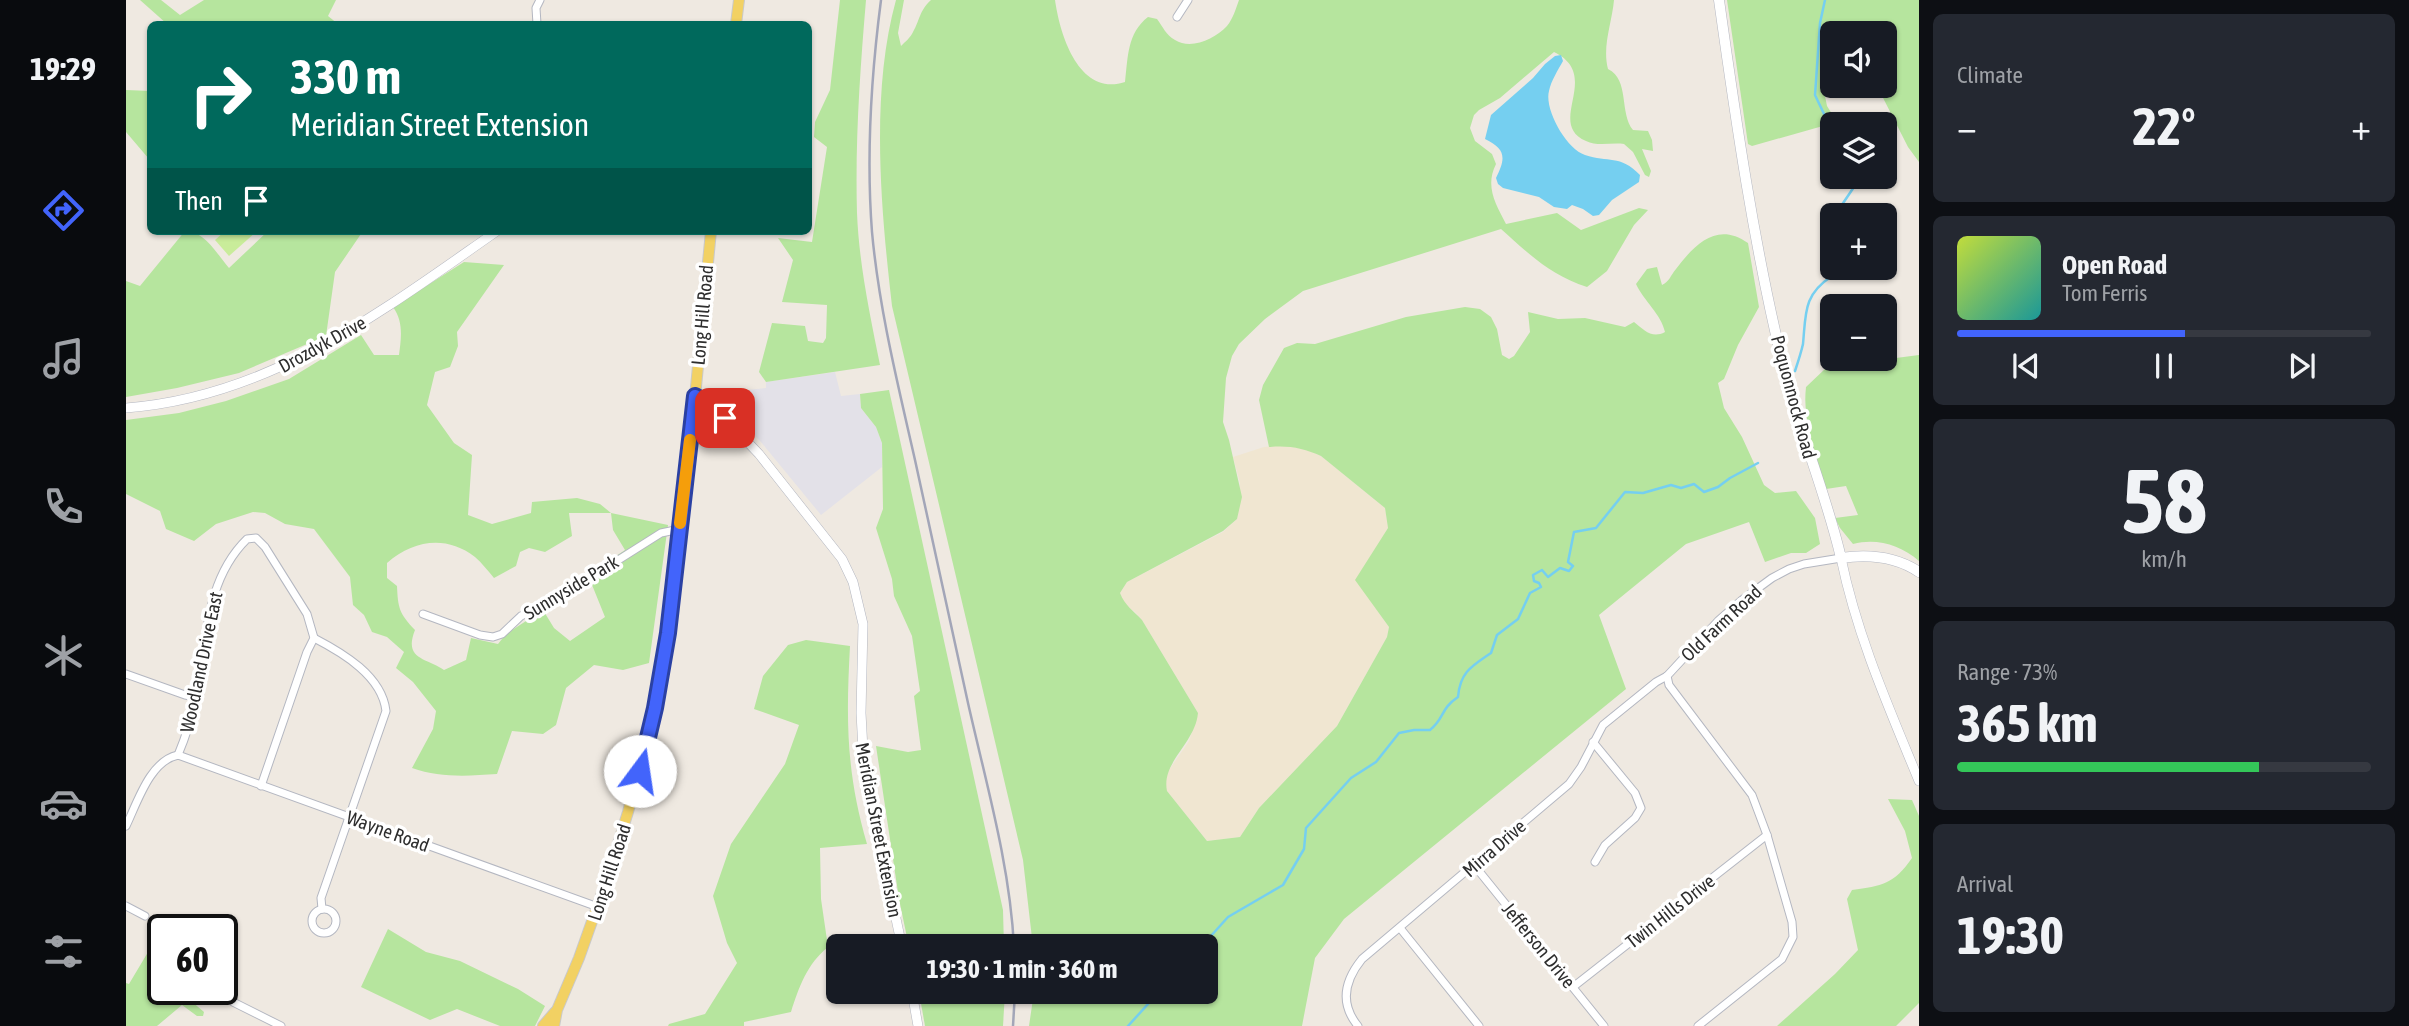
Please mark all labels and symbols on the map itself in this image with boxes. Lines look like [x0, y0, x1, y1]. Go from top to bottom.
street label: Long Hill Road [687, 264, 717, 366]
street label: Drozdyk Drive [275, 311, 369, 377]
street label: Poquonnock Road [1767, 333, 1821, 461]
pin [695, 388, 755, 448]
street label: Sunnyside Park [520, 550, 623, 624]
street label: Old Farm Road [1676, 580, 1766, 666]
street label: Woodland Drive East [175, 590, 227, 734]
position arrow [603, 734, 677, 808]
street label: Meridian Street Extension [851, 741, 907, 919]
street label: Wayne Road [344, 806, 432, 856]
street label: Mirra Drive [1458, 815, 1530, 881]
street label: Long Hill Road [583, 821, 635, 923]
street label: Twin Hills Drive [1621, 869, 1719, 953]
street label: Jefferson Drive [1498, 898, 1580, 992]
speed limit sign: 60 [147, 914, 238, 1005]

